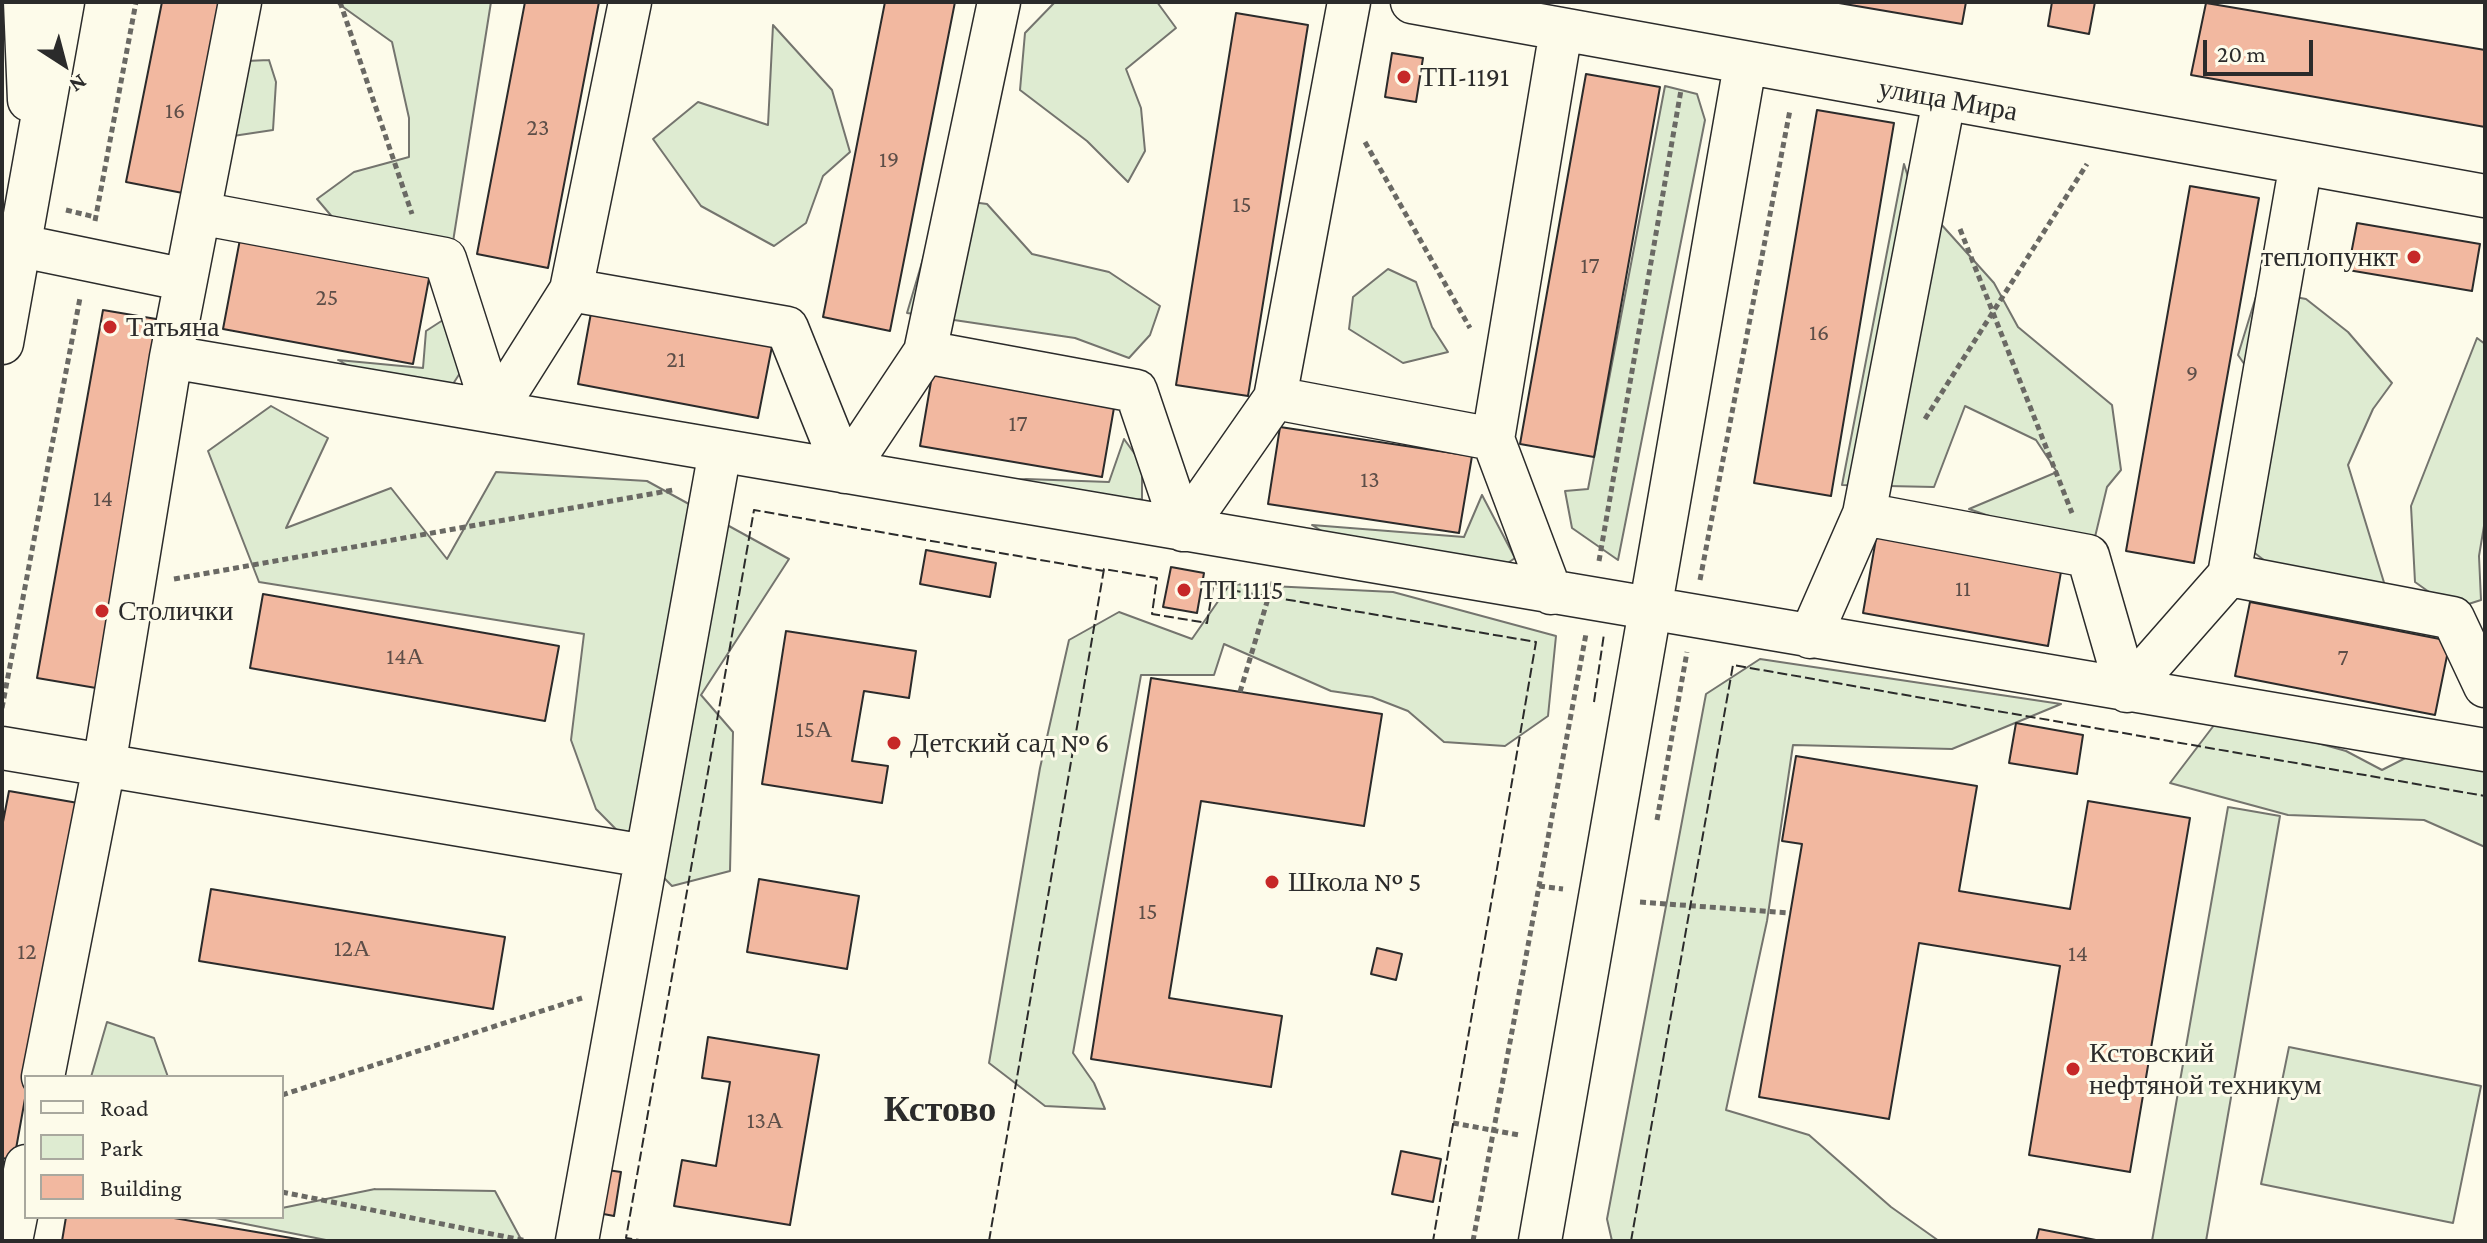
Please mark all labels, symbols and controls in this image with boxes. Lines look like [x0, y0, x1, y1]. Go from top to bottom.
north arrow [24, 24, 104, 104]
scale bar [2207, 24, 2317, 74]
text: 20 m [2217, 40, 2266, 67]
place label: ТП-1191 [1420, 60, 1509, 94]
marker: ТП-1191 [1395, 68, 1413, 86]
text: N [65, 69, 92, 98]
street label: улица Мира [1876, 71, 2020, 129]
house number: 16 [165, 97, 185, 125]
house number: 23 [527, 114, 549, 142]
house number: 19 [879, 146, 899, 174]
house number: 15 [1232, 191, 1252, 219]
place label: теплопункт [2261, 240, 2398, 274]
marker: теплопункт [2405, 248, 2423, 266]
house number: 17 [1580, 252, 1600, 280]
house number: 25 [316, 284, 338, 312]
place label: Татьяна [126, 310, 219, 344]
marker: Татьяна [101, 318, 119, 336]
house number: 16 [1809, 319, 1829, 347]
house number: 21 [666, 346, 686, 374]
house number: 9 [2186, 360, 2198, 388]
house number: 17 [1008, 410, 1028, 438]
house number: 13 [1360, 466, 1380, 494]
house number: 14 [93, 485, 113, 513]
place label: ТП 1115 [1200, 573, 1284, 607]
house number: 11 [1955, 575, 1971, 603]
marker: ТП 1115 [1175, 581, 1193, 599]
place label: Столички [118, 594, 233, 628]
marker: Столички [93, 602, 111, 620]
house number: 14А [386, 643, 424, 671]
house number: 7 [2337, 644, 2349, 672]
house number: 15А [796, 716, 832, 744]
place label: Детский сад № 6 [910, 726, 1109, 760]
marker: Детский сад № 6 [885, 734, 903, 752]
place label: Школа № 5 [1288, 865, 1422, 899]
marker: Школа № 5 [1263, 873, 1281, 891]
house number: 15 [1138, 898, 1158, 926]
house number: 12А [334, 935, 370, 963]
house number: 12 [17, 938, 37, 966]
house number: 14 [2068, 940, 2088, 968]
place label: Кстовский нефтяной техникум [2089, 1036, 2322, 1102]
marker: Кстовский нефтяной техникум [2064, 1060, 2082, 1078]
legend [24, 1075, 284, 1219]
district label: Кстово [884, 1088, 996, 1132]
text: Road [100, 1094, 149, 1121]
house number: 13А [747, 1107, 783, 1135]
text: Park [100, 1134, 143, 1161]
text: Building [100, 1174, 182, 1201]

